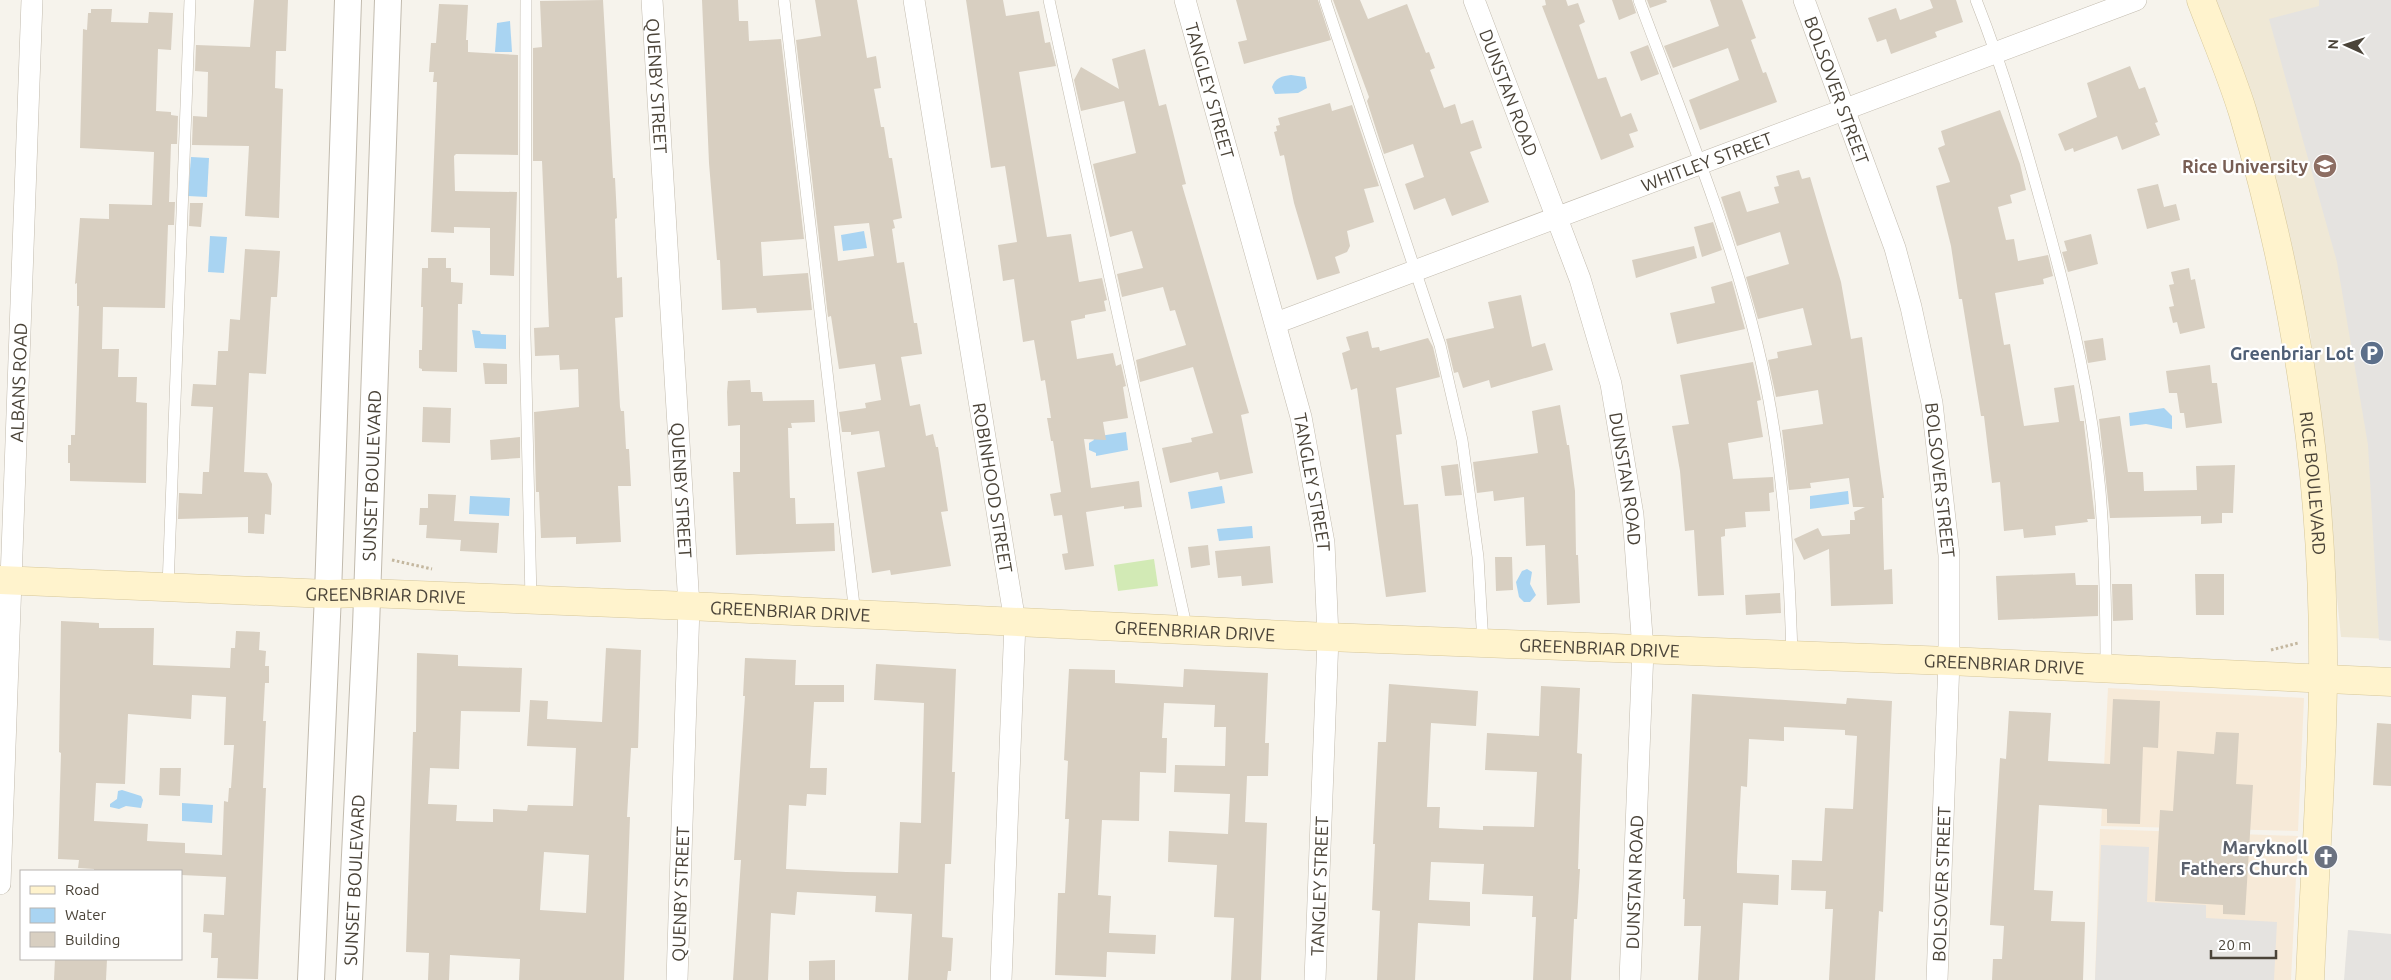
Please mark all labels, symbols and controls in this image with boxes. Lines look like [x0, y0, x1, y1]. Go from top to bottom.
street label: BOLSOVER STREET [1801, 14, 1873, 167]
street label: QUENBY STREET [642, 17, 671, 154]
street label: TANGLEY STREET [1182, 20, 1239, 161]
north arrow [2321, 20, 2371, 70]
street label: DUNSTAN ROAD [1476, 26, 1542, 159]
text: N [2325, 39, 2341, 50]
street label: WHITLEY STREET [1638, 128, 1775, 195]
school or university icon: Rice University [2312, 153, 2338, 179]
place label: Rice University [2182, 156, 2308, 176]
street label: ALBANS ROAD [6, 322, 30, 443]
parking icon: Greenbriar Lot [2359, 340, 2385, 366]
place label: Greenbriar Lot [2230, 343, 2354, 363]
street label: SUNSET BOULEVARD [358, 389, 384, 562]
street label: ROBINHOOD STREET [969, 401, 1017, 574]
street label: BOLSOVER STREET [1922, 401, 1959, 559]
street label: RICE BOULEVARD [2297, 410, 2330, 556]
street label: TANGLEY STREET [1290, 411, 1334, 552]
street label: DUNSTAN ROAD [1606, 411, 1645, 546]
street label: QUENBY STREET [667, 422, 696, 558]
street label: GREENBRIAR DRIVE [305, 583, 466, 607]
street label: GREENBRIAR DRIVE [710, 597, 871, 625]
street label: GREENBRIAR DRIVE [1114, 617, 1276, 644]
street label: GREENBRIAR DRIVE [1519, 634, 1680, 661]
street label: GREENBRIAR DRIVE [1923, 650, 2085, 677]
street label: SUNSET BOULEVARD [340, 794, 368, 966]
street label: BOLSOVER STREET [1928, 806, 1954, 962]
street label: DUNSTAN ROAD [1622, 815, 1646, 949]
street label: TANGLEY STREET [1307, 816, 1331, 956]
street label: QUENBY STREET [668, 826, 693, 962]
place label: Maryknoll Fathers Church [2181, 837, 2309, 878]
church icon: Maryknoll Fathers Church [2313, 844, 2339, 870]
legend [20, 870, 182, 960]
text: Road [65, 881, 100, 898]
text: Water [65, 906, 106, 923]
scale bar [2211, 928, 2276, 960]
text: Building [65, 931, 120, 948]
text: 20 m [2218, 936, 2251, 953]

